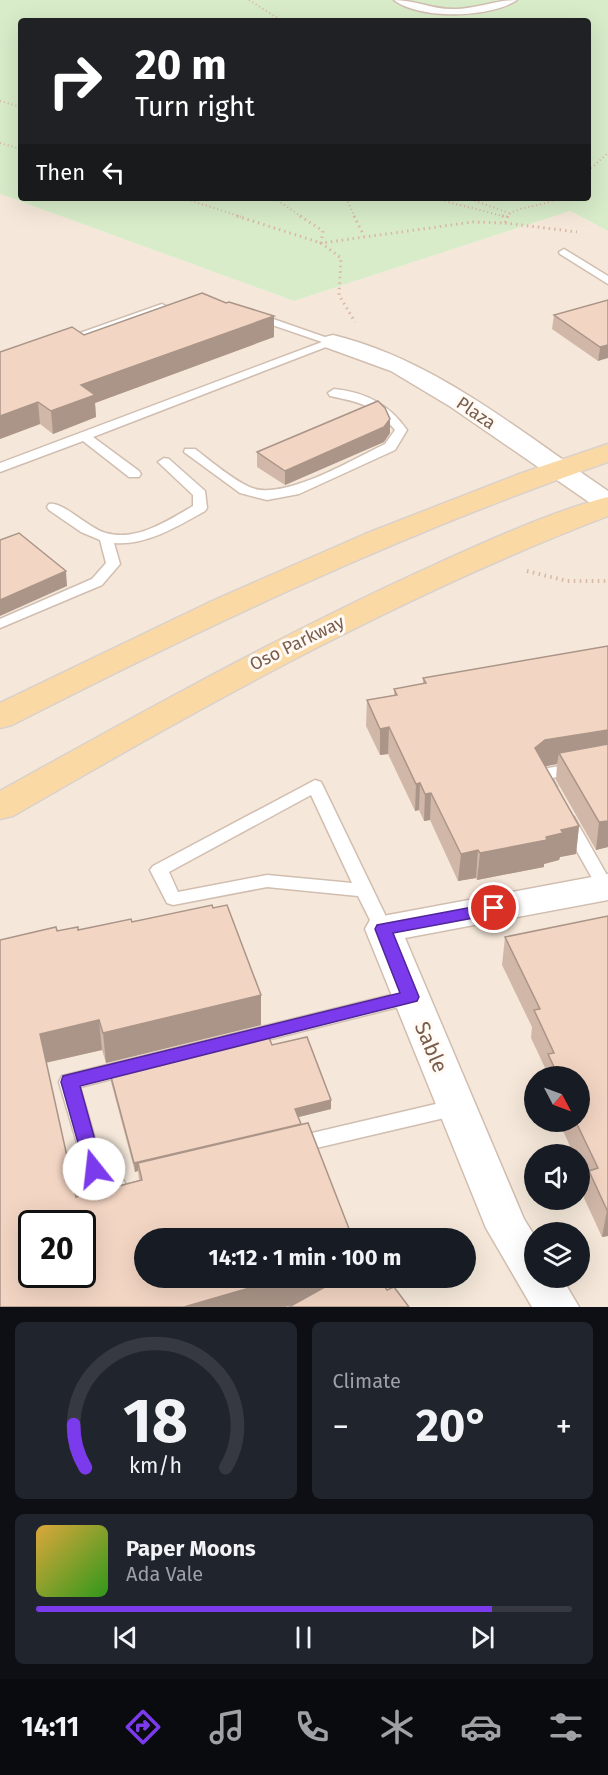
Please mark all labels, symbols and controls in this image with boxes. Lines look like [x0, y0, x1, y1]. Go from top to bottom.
text: 20 m [135, 40, 227, 90]
icon: right [36, 42, 114, 120]
text: Turn right [135, 91, 255, 123]
icon: left [97, 156, 130, 189]
text: Then [36, 159, 85, 186]
street label: Plaza [452, 392, 500, 434]
street label: Oso Parkway [246, 611, 348, 675]
pin [468, 882, 519, 933]
icon: arrive [477, 891, 510, 924]
street label: Sable [409, 1018, 453, 1076]
north arrow [524, 1066, 590, 1132]
map controls [524, 1066, 590, 1288]
position arrow [62, 1137, 126, 1201]
button: sound [524, 1144, 590, 1210]
speed limit sign: 20 [18, 1210, 96, 1288]
button: layers [524, 1222, 590, 1288]
text: 14:12 · 1 min · 100 m [209, 1244, 401, 1271]
text: Climate [333, 1369, 401, 1393]
text: 18 [123, 1384, 188, 1459]
text: 20° [416, 1399, 489, 1453]
text: − [333, 1407, 349, 1447]
text: + [556, 1407, 572, 1447]
text: km/h [129, 1453, 182, 1479]
text: Paper Moons [126, 1535, 256, 1562]
text: Ada Vale [126, 1562, 203, 1586]
icon: previous [109, 1621, 142, 1654]
icon: pause [287, 1621, 320, 1654]
icon: next [466, 1621, 499, 1654]
icon: directions [122, 1706, 164, 1748]
icon: music [206, 1706, 248, 1748]
icon: phone [291, 1706, 333, 1748]
icon: climate [376, 1706, 418, 1748]
icon: car [460, 1706, 502, 1748]
icon: filters [545, 1706, 587, 1748]
text: 14:11 [21, 1711, 79, 1743]

